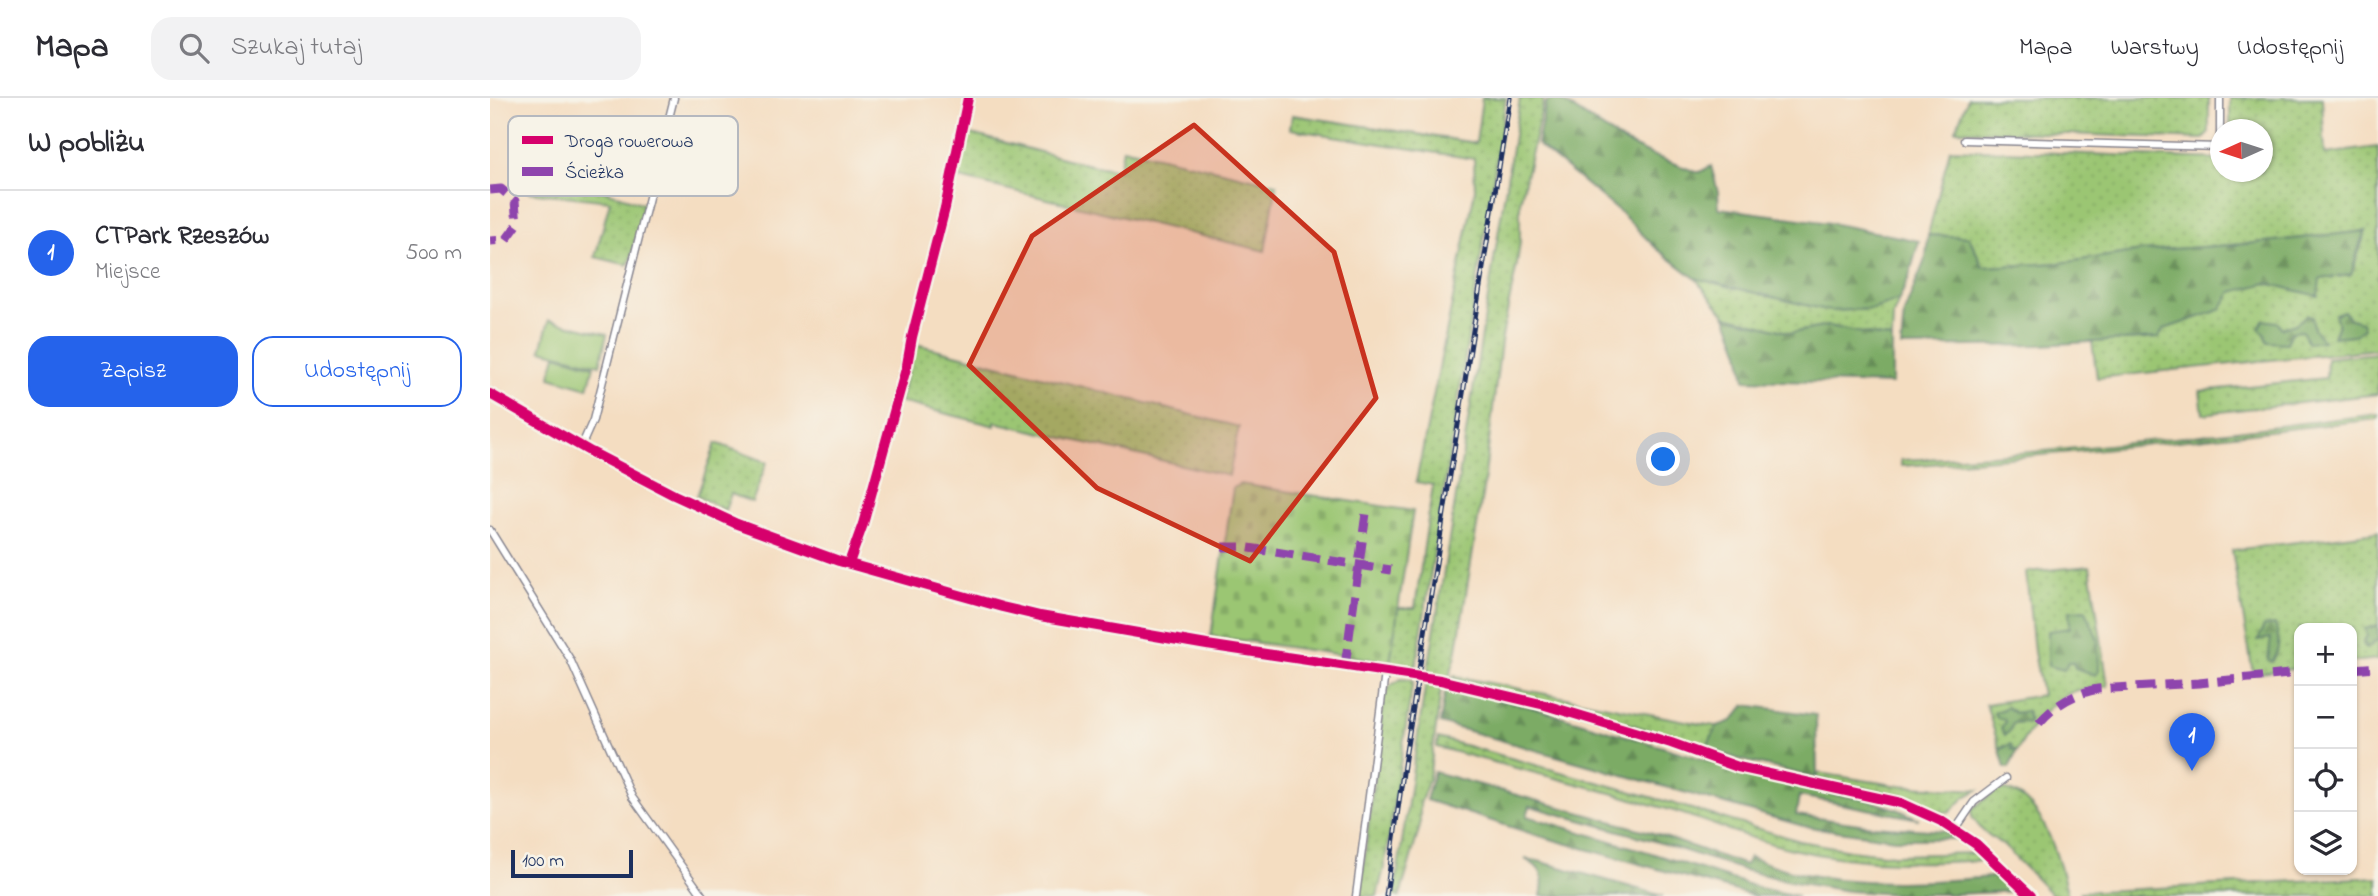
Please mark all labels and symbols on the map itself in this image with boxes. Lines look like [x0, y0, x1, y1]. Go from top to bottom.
legend [508, 116, 738, 196]
north arrow [2210, 119, 2273, 182]
text: Droga rowerowa [564, 129, 694, 158]
text: Ścieżka [565, 160, 624, 187]
your location [1646, 442, 1680, 476]
pin: 1 [2169, 713, 2215, 771]
scale bar [511, 847, 634, 879]

